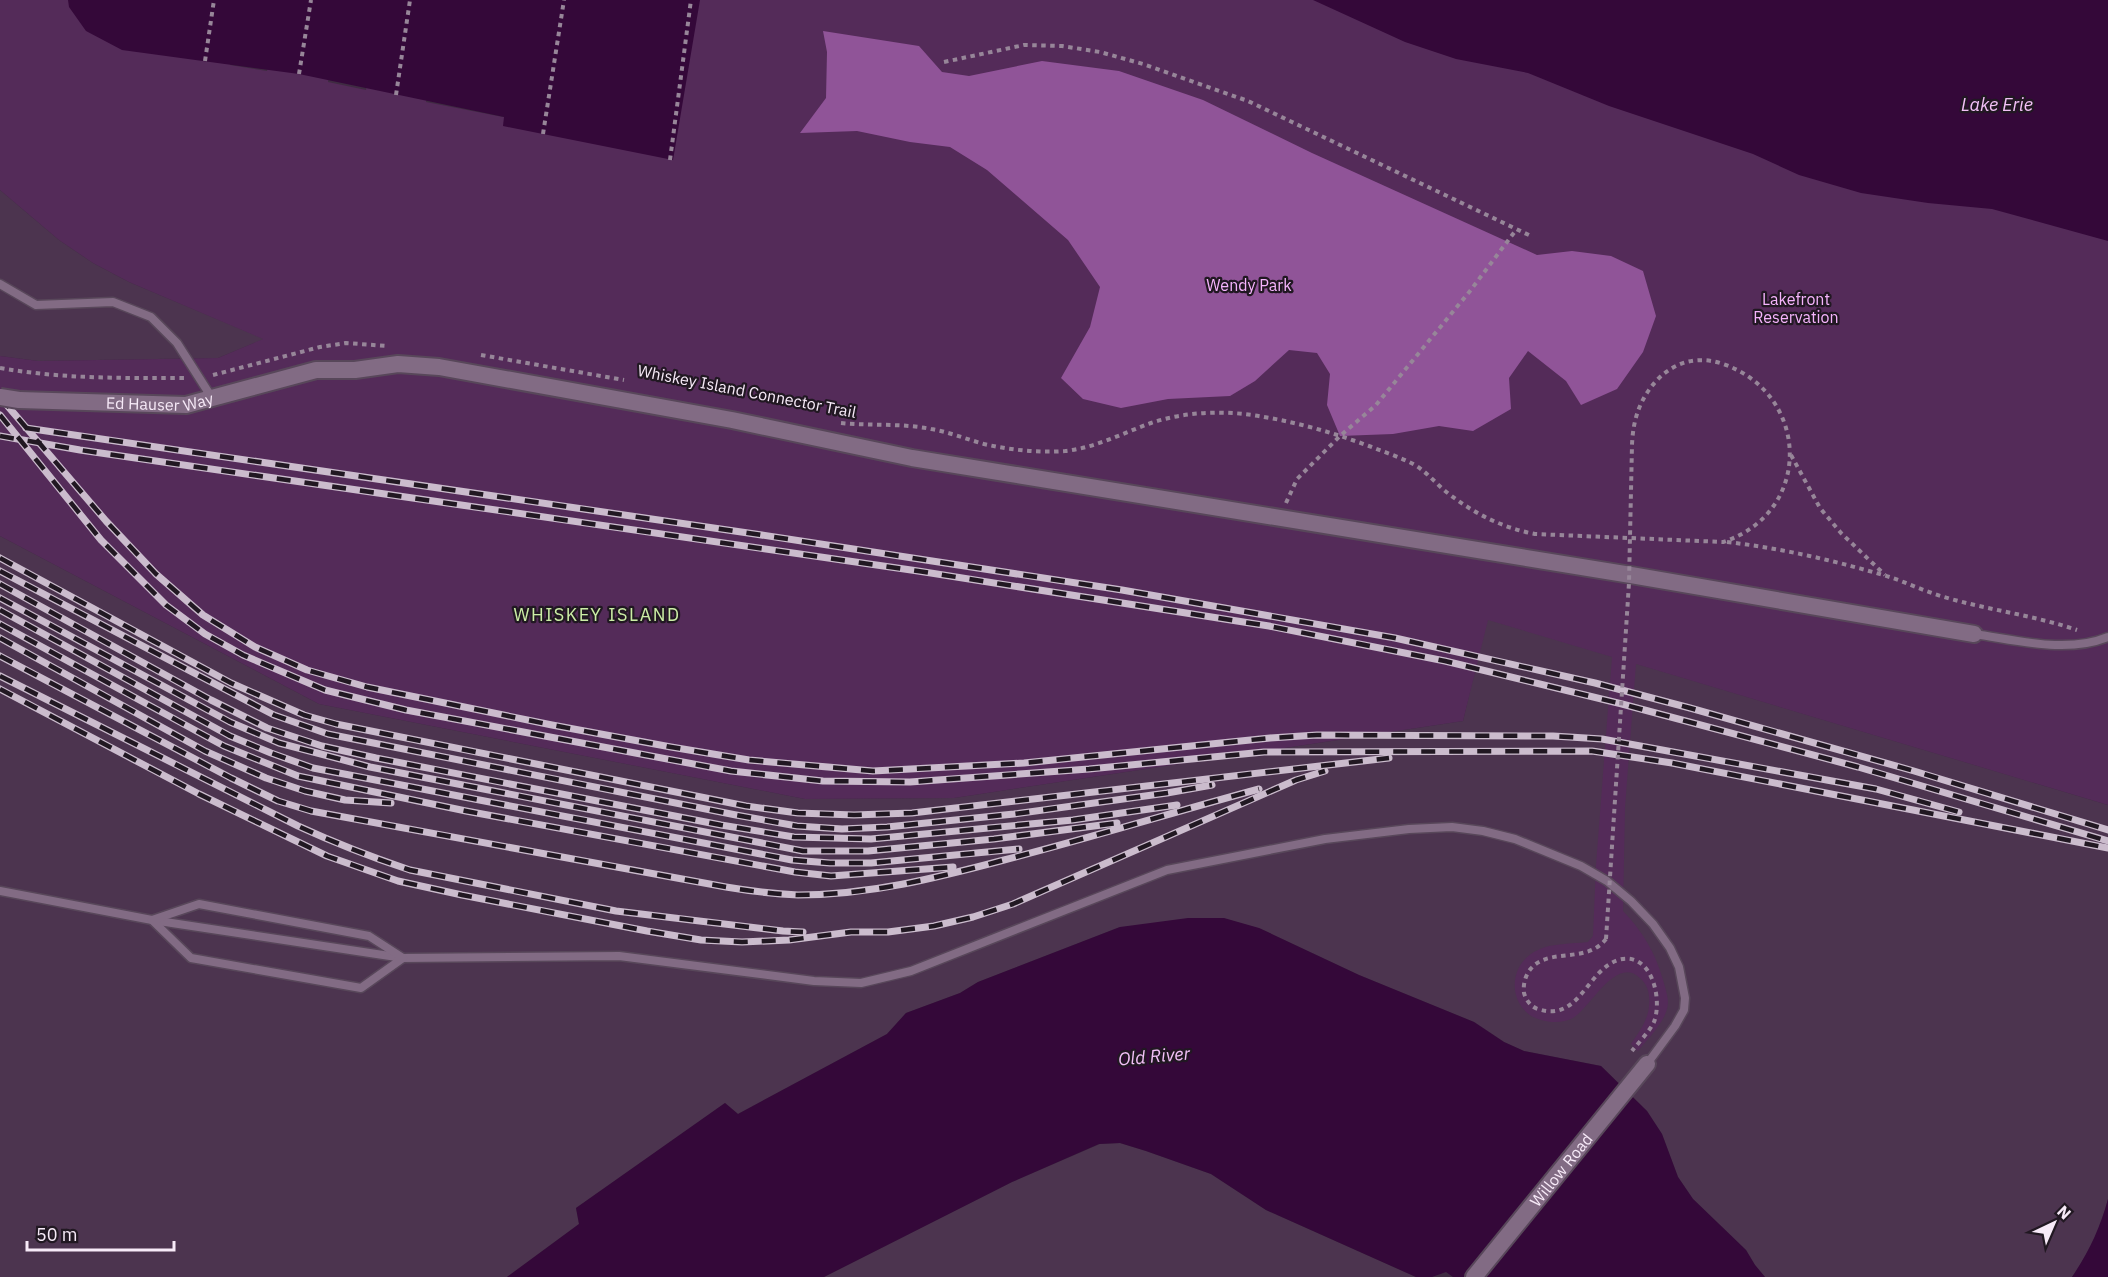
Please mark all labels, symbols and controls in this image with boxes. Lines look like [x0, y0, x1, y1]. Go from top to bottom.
water label: Lake Erie [1961, 93, 2033, 116]
park label: Wendy Park [1206, 275, 1292, 295]
park label: Lakefront Reservation [1753, 289, 1839, 327]
street label: Whiskey Island Connector Trail [636, 360, 858, 422]
street label: Ed Hauser Way [106, 388, 216, 415]
district label: WHISKEY ISLAND [513, 603, 681, 626]
water label: Old River [1117, 1041, 1191, 1071]
street label: Willow Road [1525, 1129, 1597, 1211]
north arrow [2024, 1193, 2084, 1253]
text: N [2053, 1201, 2076, 1223]
scale bar [27, 1214, 174, 1252]
text: 50 m [36, 1223, 78, 1246]

